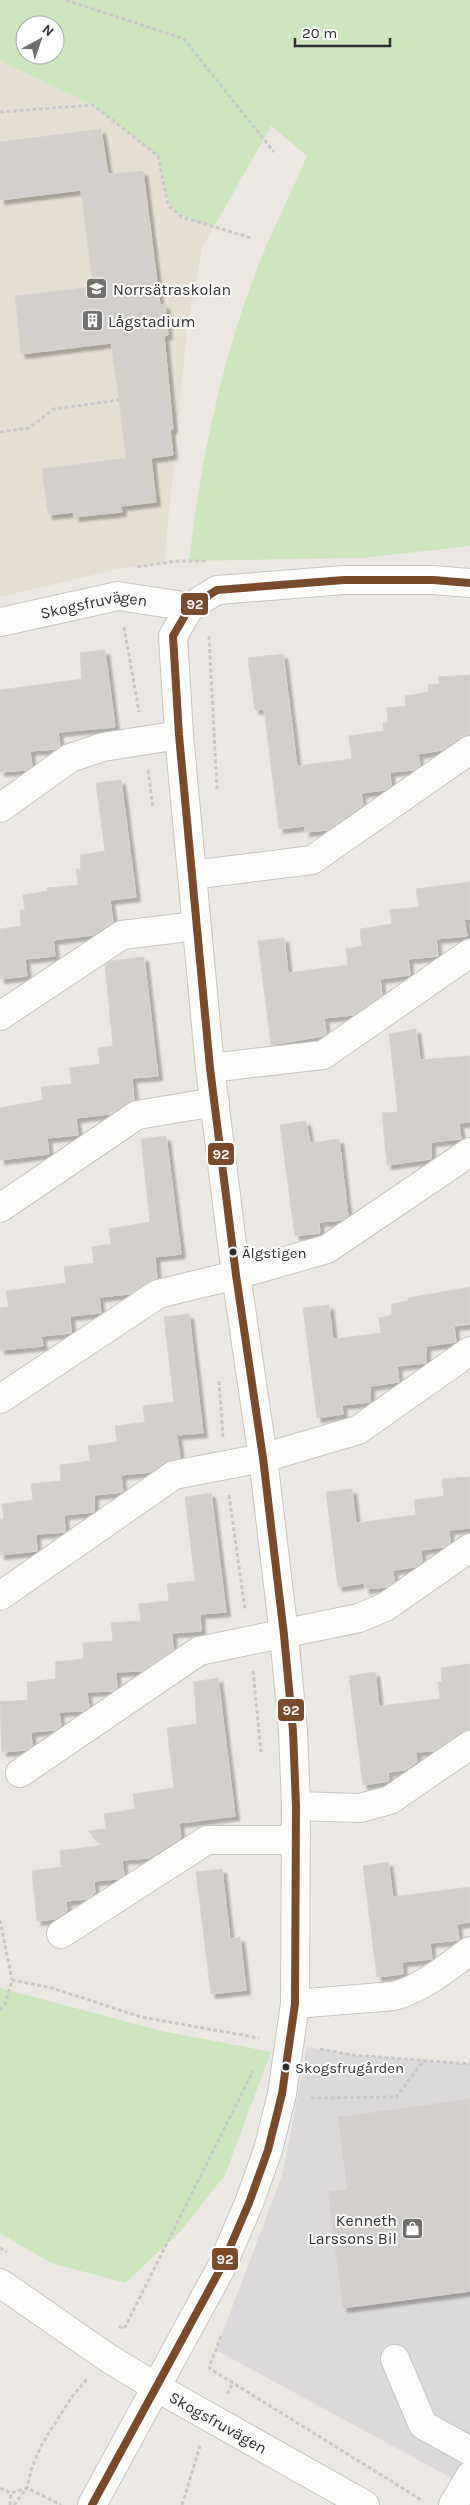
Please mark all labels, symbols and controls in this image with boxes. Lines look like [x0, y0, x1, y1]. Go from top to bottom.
north arrow [15, 15, 65, 65]
scale bar [295, 15, 390, 47]
text: N [39, 21, 57, 40]
text: 20 m [302, 24, 337, 42]
school or university icon: Norrsätraskolan [85, 277, 109, 301]
place label: Norrsätraskolan [113, 280, 231, 299]
building icon: Lågstadium [80, 309, 104, 333]
place label: Lågstadium [108, 312, 195, 331]
street label: Skogsfruvägen [38, 587, 149, 623]
line badge: 92 [180, 592, 209, 616]
text: 92 [186, 596, 204, 613]
line badge: 92 [207, 1142, 235, 1166]
text: 92 [212, 1146, 230, 1163]
place label: Älgstigen [242, 1244, 307, 1262]
marker: Älgstigen [228, 1247, 238, 1257]
line badge: 92 [277, 1698, 305, 1722]
text: 92 [282, 1702, 300, 1719]
place label: Skogsfrugården [295, 2059, 404, 2077]
marker: Skogsfrugården [281, 2062, 291, 2072]
place label: Kenneth Larssons Bil [308, 2211, 397, 2248]
shop icon: Kenneth Larssons Bil [401, 2217, 425, 2241]
line badge: 92 [211, 2247, 239, 2271]
text: 92 [216, 2251, 234, 2268]
street label: Skogsfruvägen [166, 2387, 270, 2458]

